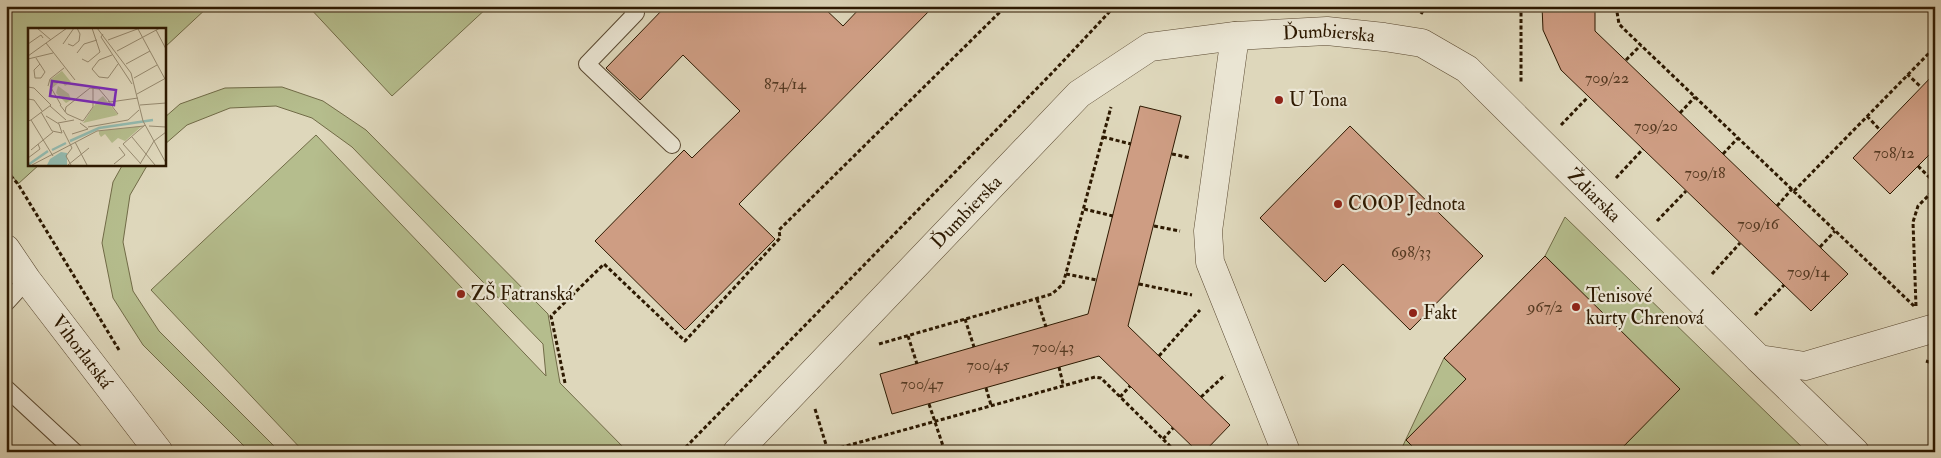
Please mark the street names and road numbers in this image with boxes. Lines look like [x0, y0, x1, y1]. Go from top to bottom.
street label: Ďumbierska [1282, 19, 1376, 48]
street label: Ždiarska [1562, 162, 1626, 227]
street label: Ďumbierska [924, 170, 1007, 254]
street label: Vihorlatská [46, 310, 118, 394]

